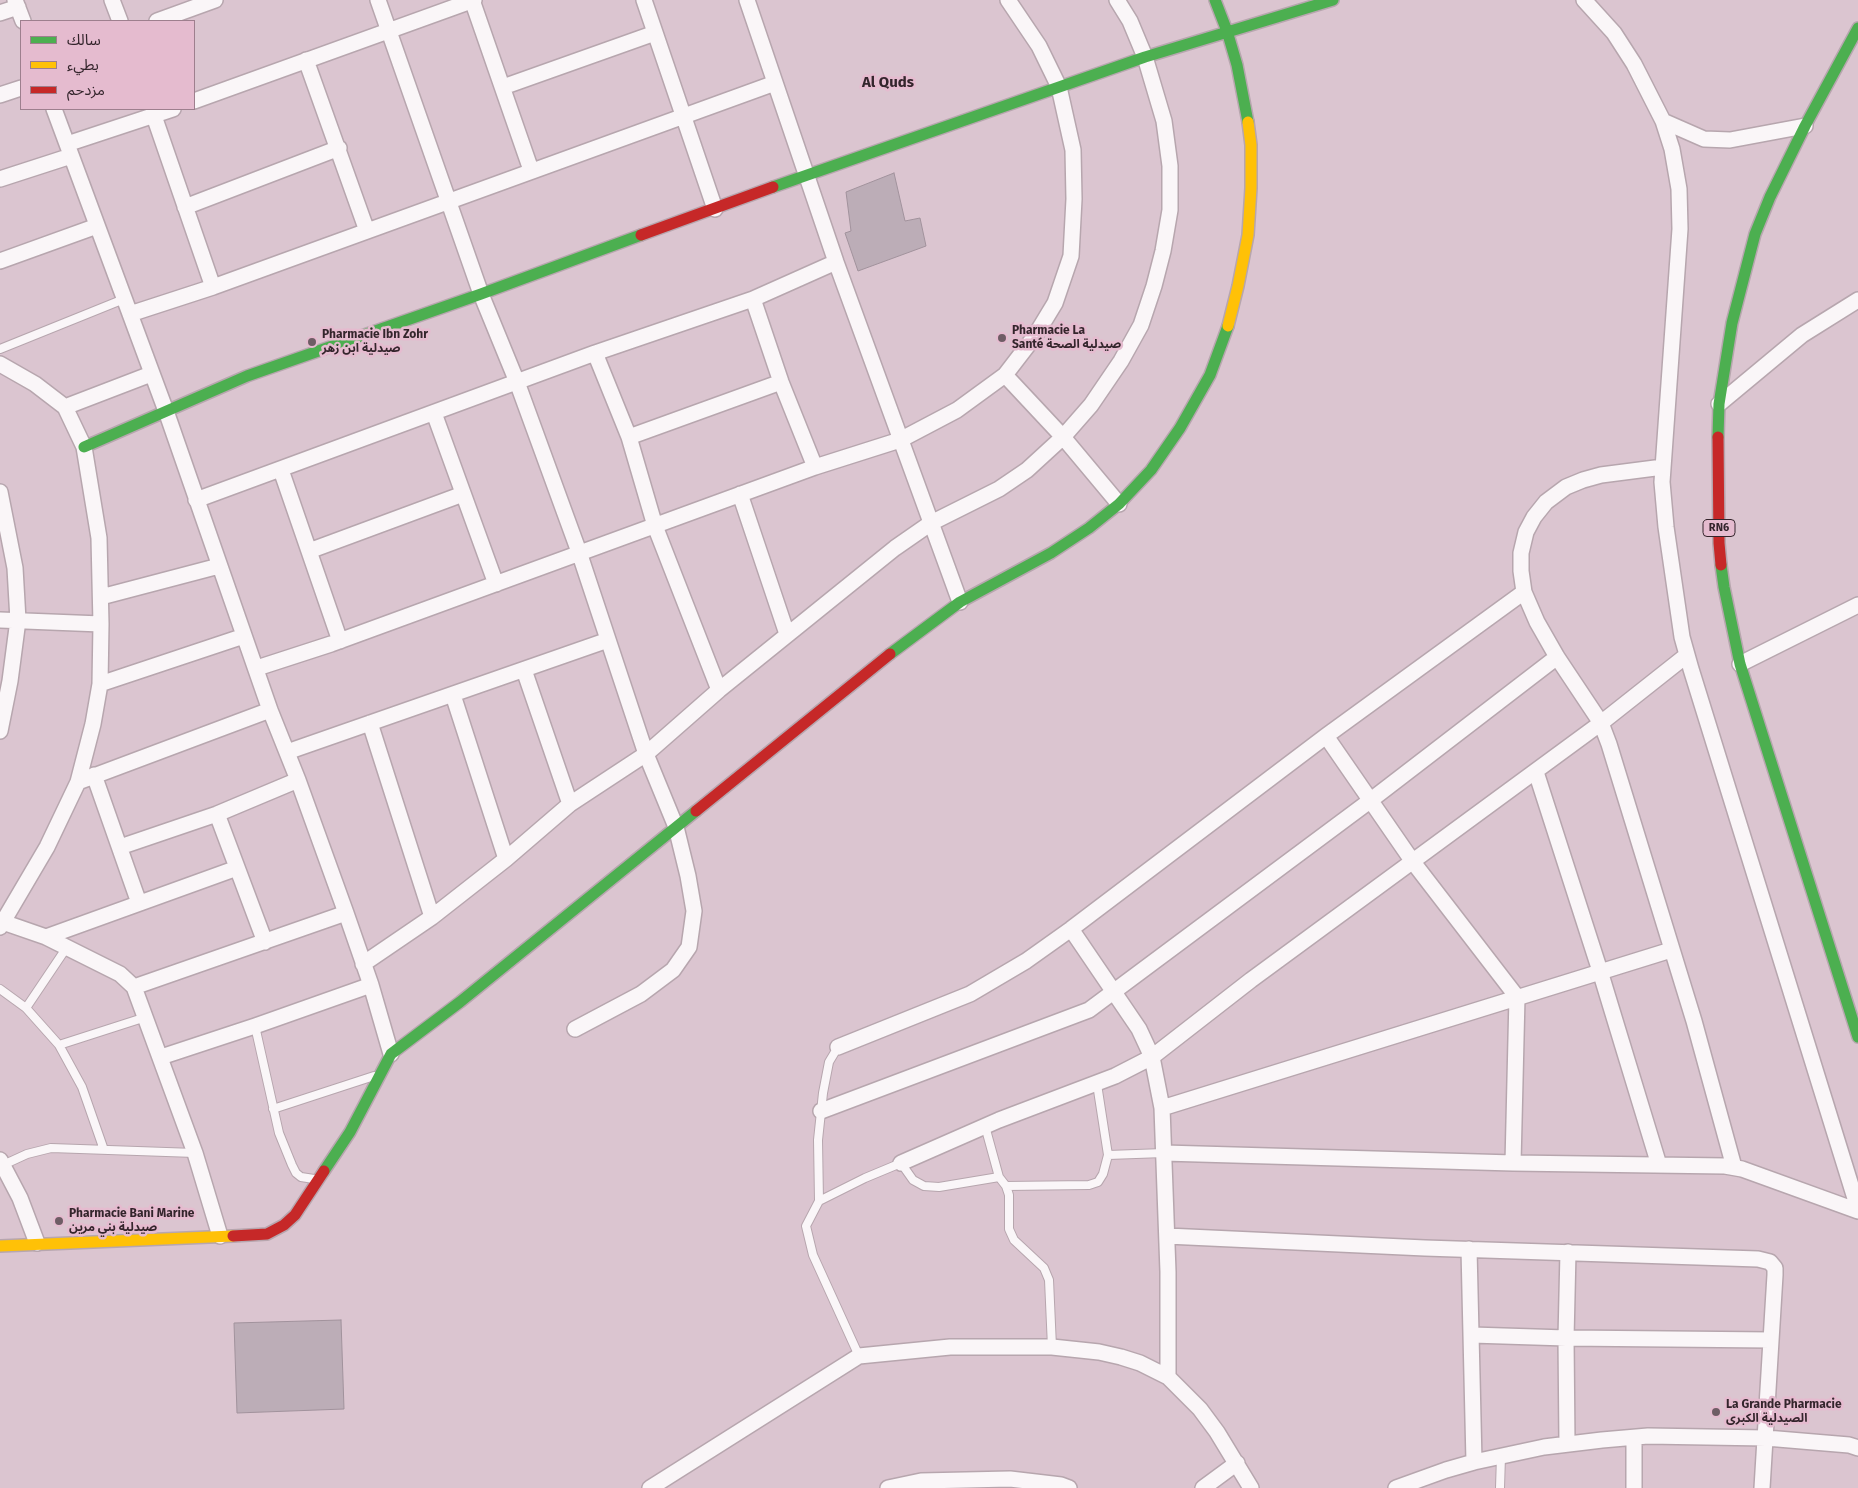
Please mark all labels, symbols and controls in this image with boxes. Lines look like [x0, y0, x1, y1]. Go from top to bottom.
legend [20, 20, 195, 110]
text: سالك [67, 31, 101, 49]
text: بطيء [67, 56, 99, 74]
district label: Al Quds [862, 74, 914, 92]
text: مزدحم [67, 81, 105, 99]
place label: Pharmacie La Santé صيدلية الصحة [1012, 324, 1121, 352]
place label: Pharmacie Ibn Zohr صيدلية ابن زهر [322, 328, 428, 356]
marker: Pharmacie La Santé صيدلية الصحة [996, 332, 1008, 344]
marker: Pharmacie Ibn Zohr صيدلية ابن زهر [306, 336, 318, 348]
road number: RN6 [1703, 520, 1735, 536]
place label: Pharmacie Bani Marine صيدلية بني مرين [69, 1207, 194, 1235]
marker: Pharmacie Bani Marine صيدلية بني مرين [53, 1215, 65, 1227]
place label: La Grande Pharmacie الصيدلية الكبرى [1726, 1398, 1841, 1426]
marker: La Grande Pharmacie الصيدلية الكبرى [1710, 1406, 1722, 1418]

